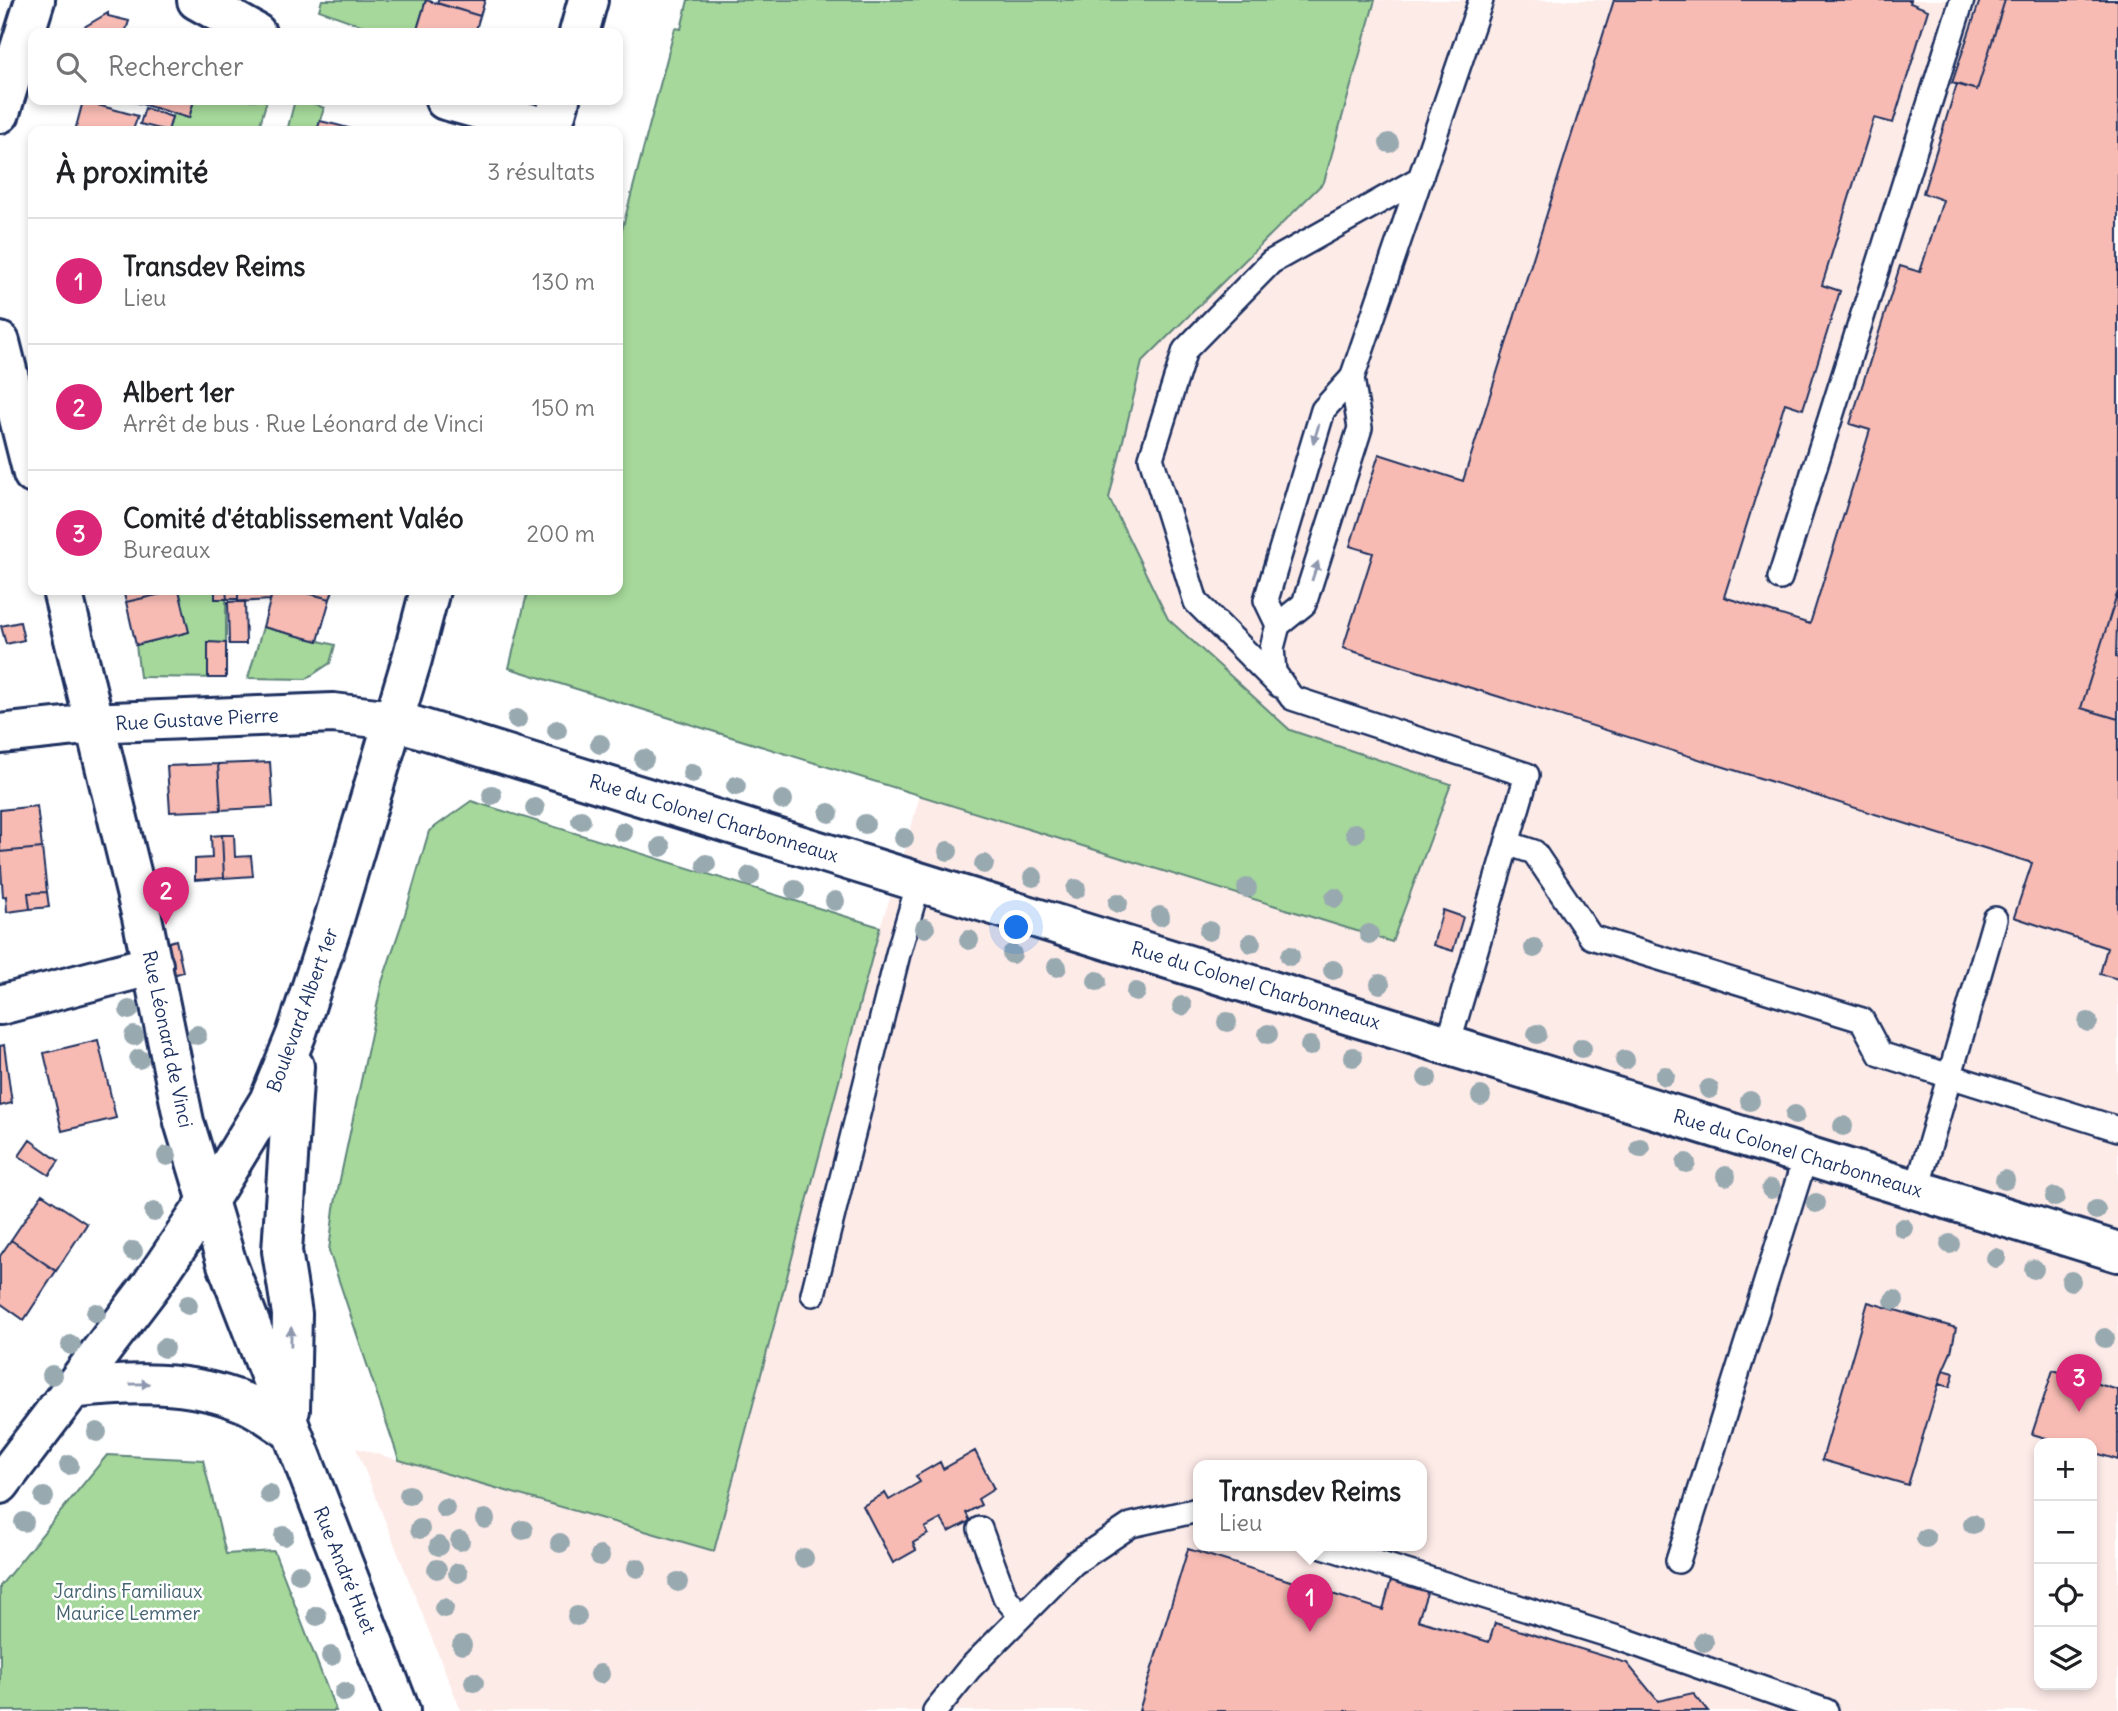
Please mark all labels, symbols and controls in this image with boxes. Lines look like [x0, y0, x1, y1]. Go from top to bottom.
search box [28, 28, 623, 105]
icon: search [52, 48, 90, 86]
text: Rechercher [108, 50, 244, 83]
text: À proximité [56, 153, 208, 191]
text: 3 résultats [487, 157, 595, 186]
text: Transdev Reims [123, 250, 305, 283]
text: 1 [74, 267, 84, 296]
text: 130 m [532, 267, 595, 296]
text: Lieu [123, 283, 167, 312]
text: Albert 1er [123, 376, 234, 409]
text: 2 [73, 393, 85, 422]
text: 150 m [532, 393, 595, 422]
text: Arrêt de bus · Rue Léonard de Vinci [123, 409, 484, 438]
one-way arrow [1310, 424, 1320, 445]
text: Comité d'établissement Valéo [123, 502, 464, 535]
text: 3 [72, 519, 86, 548]
text: 200 m [526, 519, 595, 548]
text: Bureaux [123, 535, 210, 564]
one-way arrow [1310, 560, 1320, 581]
street label: Rue Gustave Pierre [115, 703, 279, 735]
street label: Rue du Colonel Charbonneaux [587, 769, 842, 868]
pin: 2 [143, 867, 189, 925]
your location [999, 910, 1033, 944]
street label: Boulevard Albert 1er [261, 924, 343, 1096]
street label: Rue du Colonel Charbonneaux [1129, 936, 1384, 1035]
street label: Rue Léonard de Vinci [138, 948, 198, 1130]
street label: Rue du Colonel Charbonneaux [1671, 1104, 1926, 1203]
one-way arrow [286, 1326, 297, 1348]
pin: 3 [2056, 1354, 2102, 1412]
one-way arrow [129, 1378, 151, 1390]
map controls [2034, 1438, 2097, 1690]
button: + [2034, 1438, 2097, 1501]
popup [1193, 1460, 1427, 1551]
text: Transdev Reims [1219, 1475, 1401, 1508]
button: − [2034, 1501, 2097, 1564]
street label: Rue André Huet [309, 1503, 381, 1637]
text: Lieu [1219, 1508, 1262, 1537]
button: locate [2034, 1564, 2097, 1627]
pin: 1 [1287, 1574, 1333, 1632]
park label: Jardins Familiaux Maurice Lemmer [54, 1579, 203, 1625]
button: layers [2034, 1627, 2097, 1690]

